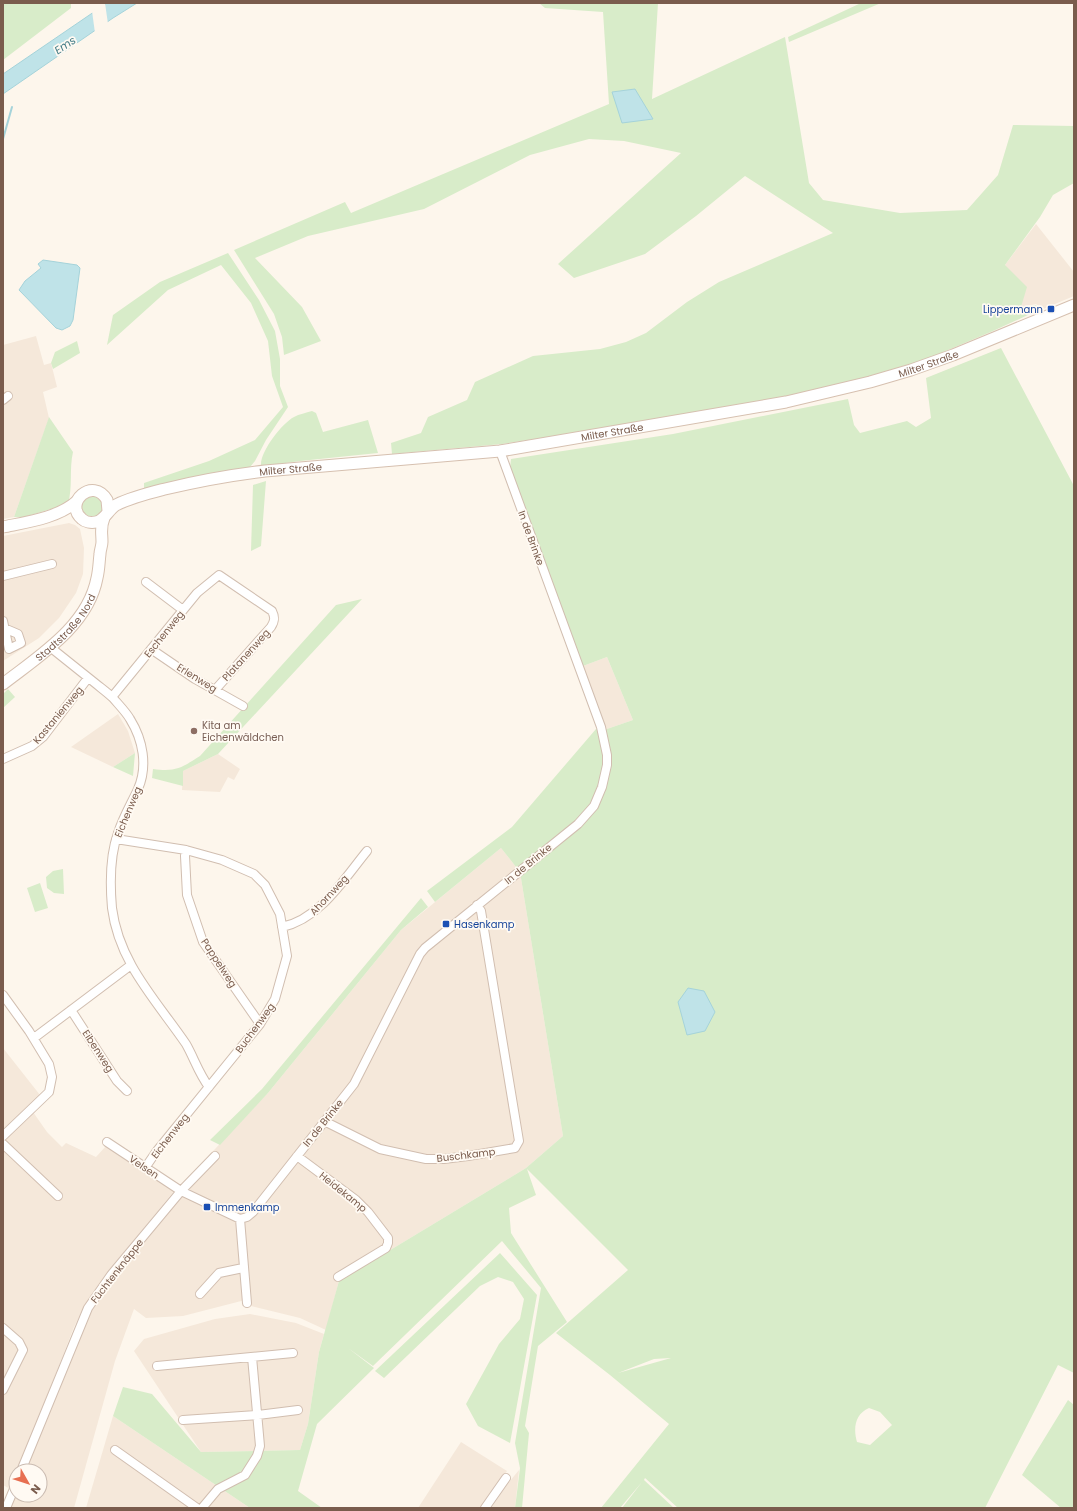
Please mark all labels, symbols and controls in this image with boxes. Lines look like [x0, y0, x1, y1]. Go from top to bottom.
water label: Ems [51, 32, 79, 58]
place label: Lippermann [983, 302, 1043, 317]
marker: Lippermann [1046, 304, 1056, 314]
street label: Milter Straße [897, 346, 961, 381]
street label: Milter Straße [580, 419, 644, 444]
street label: Milter Straße [258, 459, 322, 479]
street label: In de Brinke [514, 509, 548, 567]
street label: Stadtstraße Nord [32, 591, 99, 664]
street label: Eschenweg [140, 607, 188, 661]
street label: Platanenweg [218, 626, 274, 684]
street label: Erlenweg [174, 660, 220, 696]
street label: Kastanienweg [29, 683, 87, 747]
place label: Kita am Eichenwäldchen [202, 718, 284, 745]
marker: Kita am Eichenwäldchen [189, 726, 199, 736]
street label: Eichenweg [111, 784, 145, 840]
street label: In de Brinke [501, 840, 555, 888]
street label: Ahornweg [306, 871, 352, 919]
place label: Hasenkamp [454, 917, 515, 932]
marker: Hasenkamp [441, 919, 451, 929]
street label: Pappelweg [197, 935, 241, 991]
street label: Buchenweg [232, 1000, 278, 1056]
street label: Eibenweg [79, 1027, 117, 1075]
street label: In de Brinke [299, 1096, 347, 1150]
street label: Eichenweg [148, 1110, 192, 1162]
street label: Buschkamp [436, 1144, 497, 1166]
street label: Velsen [126, 1151, 162, 1183]
street label: Heidekamp [316, 1168, 370, 1216]
place label: Immenkamp [215, 1200, 280, 1215]
marker: Immenkamp [202, 1202, 212, 1212]
street label: Füchtenknäppe [87, 1236, 147, 1306]
north arrow [8, 1463, 48, 1503]
text: N [27, 1481, 45, 1498]

